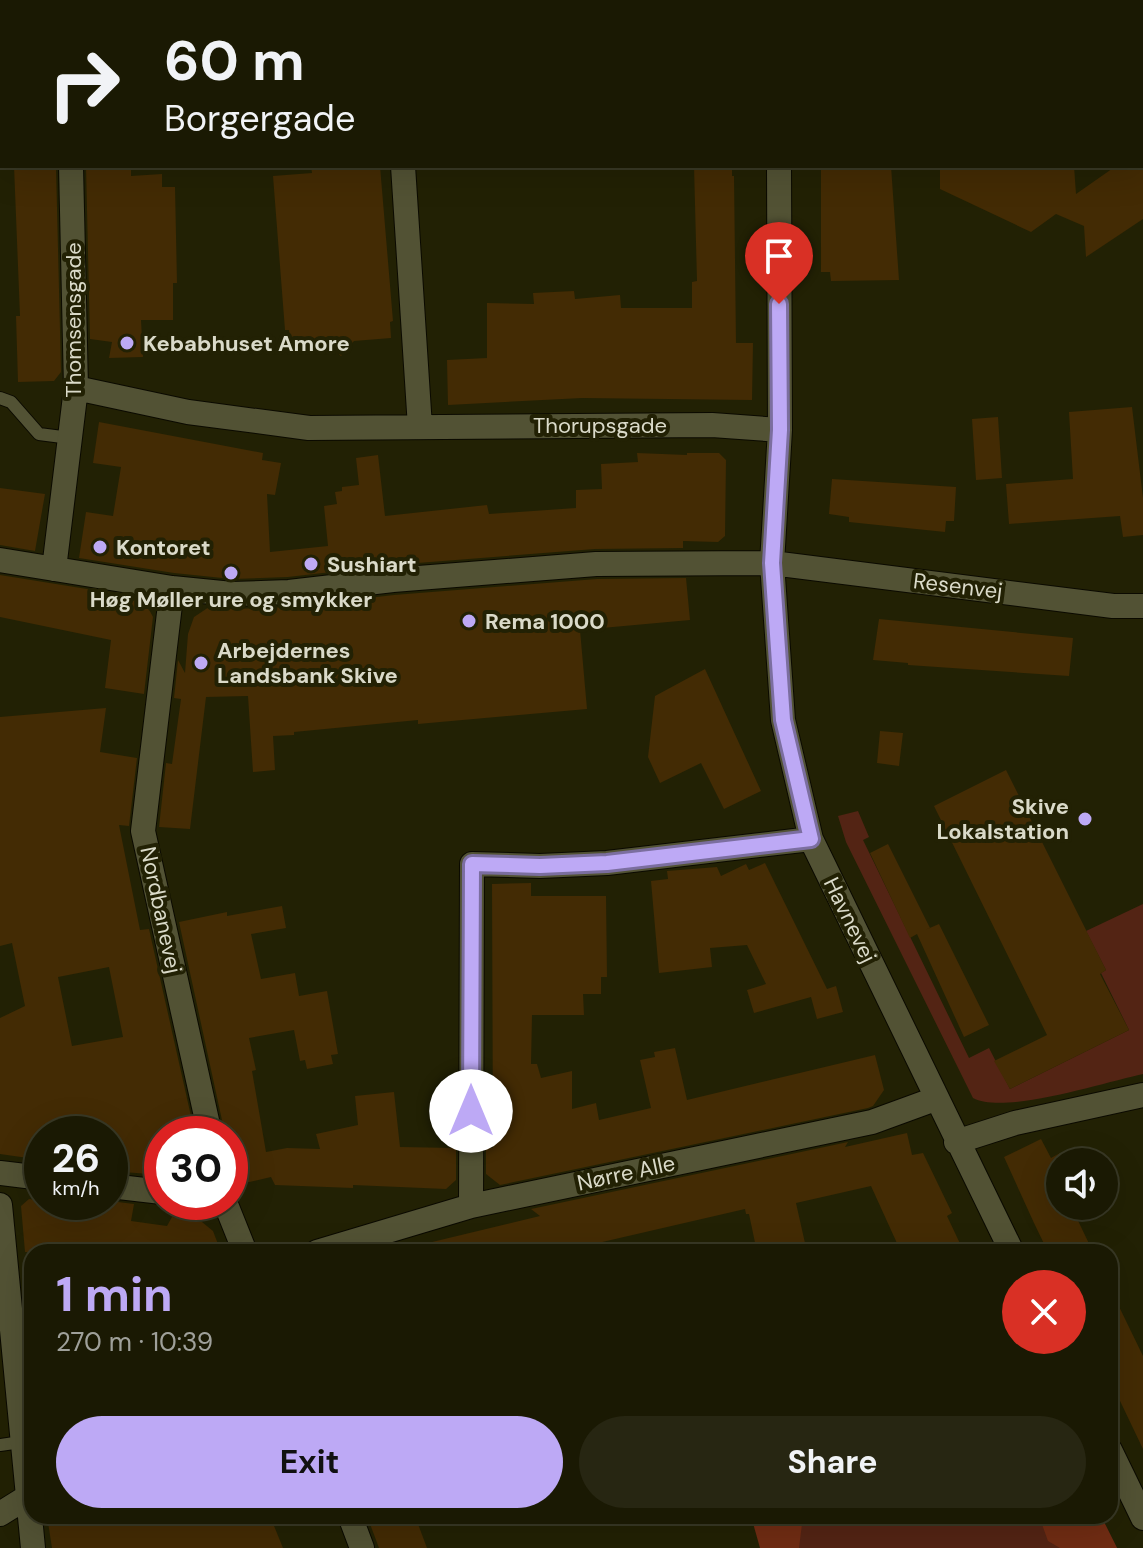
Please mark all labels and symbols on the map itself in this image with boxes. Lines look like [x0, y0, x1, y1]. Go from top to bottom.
pin [745, 222, 813, 304]
street label: Thomsensgade [59, 242, 88, 398]
place label: Kebabhuset Amore [143, 329, 350, 358]
marker: Kebabhuset Amore [118, 334, 136, 352]
street label: Thorupsgade [533, 411, 667, 440]
place label: Kontoret [116, 533, 211, 562]
marker: Kontoret [91, 538, 109, 556]
place label: Sushiart [327, 550, 417, 579]
marker: Sushiart [302, 555, 320, 573]
marker: Høg Møller ure og smykker [222, 564, 240, 582]
street label: Resenvej [912, 566, 1004, 606]
place label: Høg Møller ure og smykker [90, 585, 372, 614]
place label: Rema 1000 [485, 607, 605, 636]
marker: Rema 1000 [460, 612, 478, 630]
place label: Arbejdernes Landsbank Skive [217, 636, 398, 690]
marker: Arbejdernes Landsbank Skive [192, 654, 210, 672]
place label: Skive Lokalstation [937, 792, 1069, 846]
marker: Skive Lokalstation [1076, 810, 1094, 828]
street label: Nordbanevej [133, 844, 189, 976]
street label: Havnevej [817, 872, 883, 968]
position arrow [429, 1069, 513, 1153]
speed limit sign: 30 [144, 1116, 248, 1220]
street label: Nørre Alle [574, 1148, 678, 1198]

